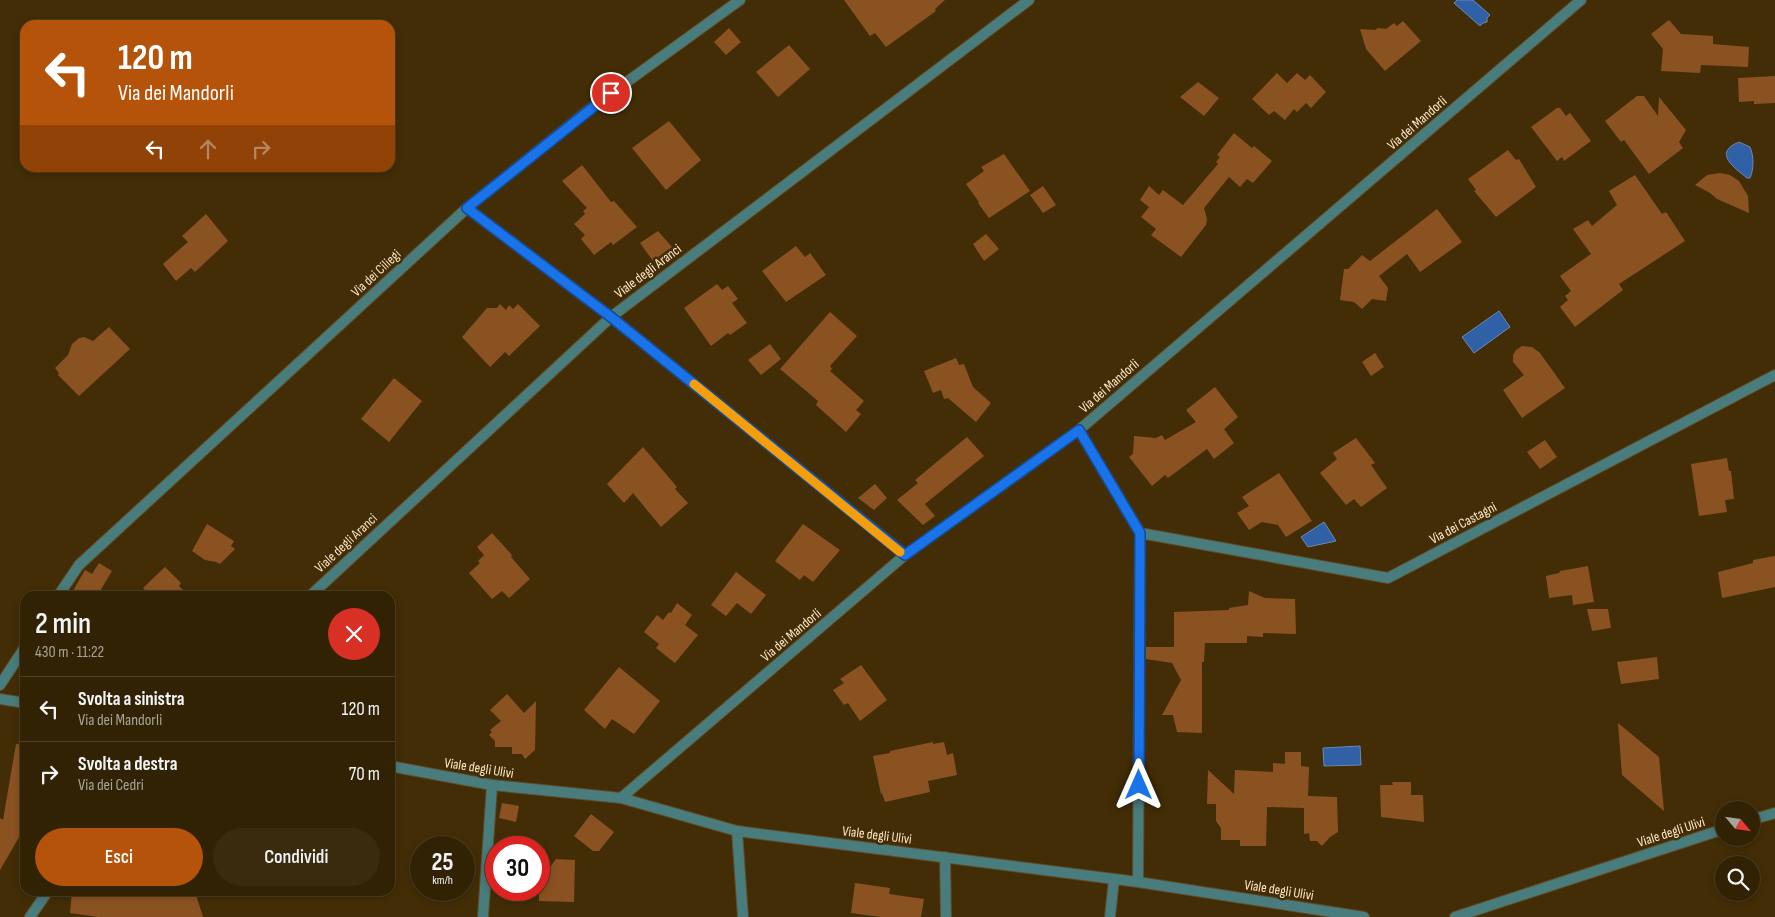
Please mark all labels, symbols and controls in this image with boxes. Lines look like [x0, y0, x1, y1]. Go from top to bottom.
text: 120 m [118, 37, 193, 80]
icon: left [35, 40, 100, 105]
pin [590, 72, 632, 114]
icon: arrive [597, 79, 625, 107]
text: Via dei Mandorli [118, 80, 234, 107]
street label: Via dei Mandorli [1384, 92, 1450, 154]
icon: left [141, 135, 169, 163]
icon: ahead [194, 135, 222, 163]
icon: right [247, 135, 275, 163]
street label: Viale degli Aranci [611, 240, 685, 302]
street label: Via dei Ciliegi [348, 246, 404, 300]
street label: Via dei Mandorli [1076, 355, 1142, 417]
street label: Via dei Castagni [1427, 498, 1499, 548]
street label: Viale degli Aranci [311, 510, 381, 576]
street label: Via dei Mandorli [757, 605, 825, 665]
text: 2 min [35, 606, 91, 642]
button: close [328, 608, 380, 660]
text: 430 m · 11:22 [35, 643, 104, 662]
text: Svolta a sinistra [78, 688, 185, 711]
icon: left [35, 695, 63, 723]
text: 120 m [342, 698, 380, 721]
text: Via dei Mandorli [78, 711, 162, 730]
text: Svolta a destra [78, 753, 178, 776]
street label: Viale degli Ulivi [443, 754, 515, 782]
position arrow [1112, 758, 1164, 810]
icon: right [35, 760, 63, 788]
text: 70 m [349, 763, 380, 786]
text: Via dei Cedri [78, 776, 144, 795]
north arrow [1715, 801, 1760, 846]
map controls [1715, 801, 1760, 901]
street label: Viale degli Ulivi [1635, 813, 1707, 851]
street label: Viale degli Ulivi [841, 822, 913, 848]
button: Esci [35, 828, 203, 886]
button: Condividi [213, 828, 380, 886]
speed limit sign: 30 [485, 836, 550, 901]
text: 25 [432, 847, 453, 878]
button: search [1715, 856, 1760, 901]
text: km/h [432, 873, 453, 888]
street label: Viale degli Ulivi [1243, 876, 1315, 904]

